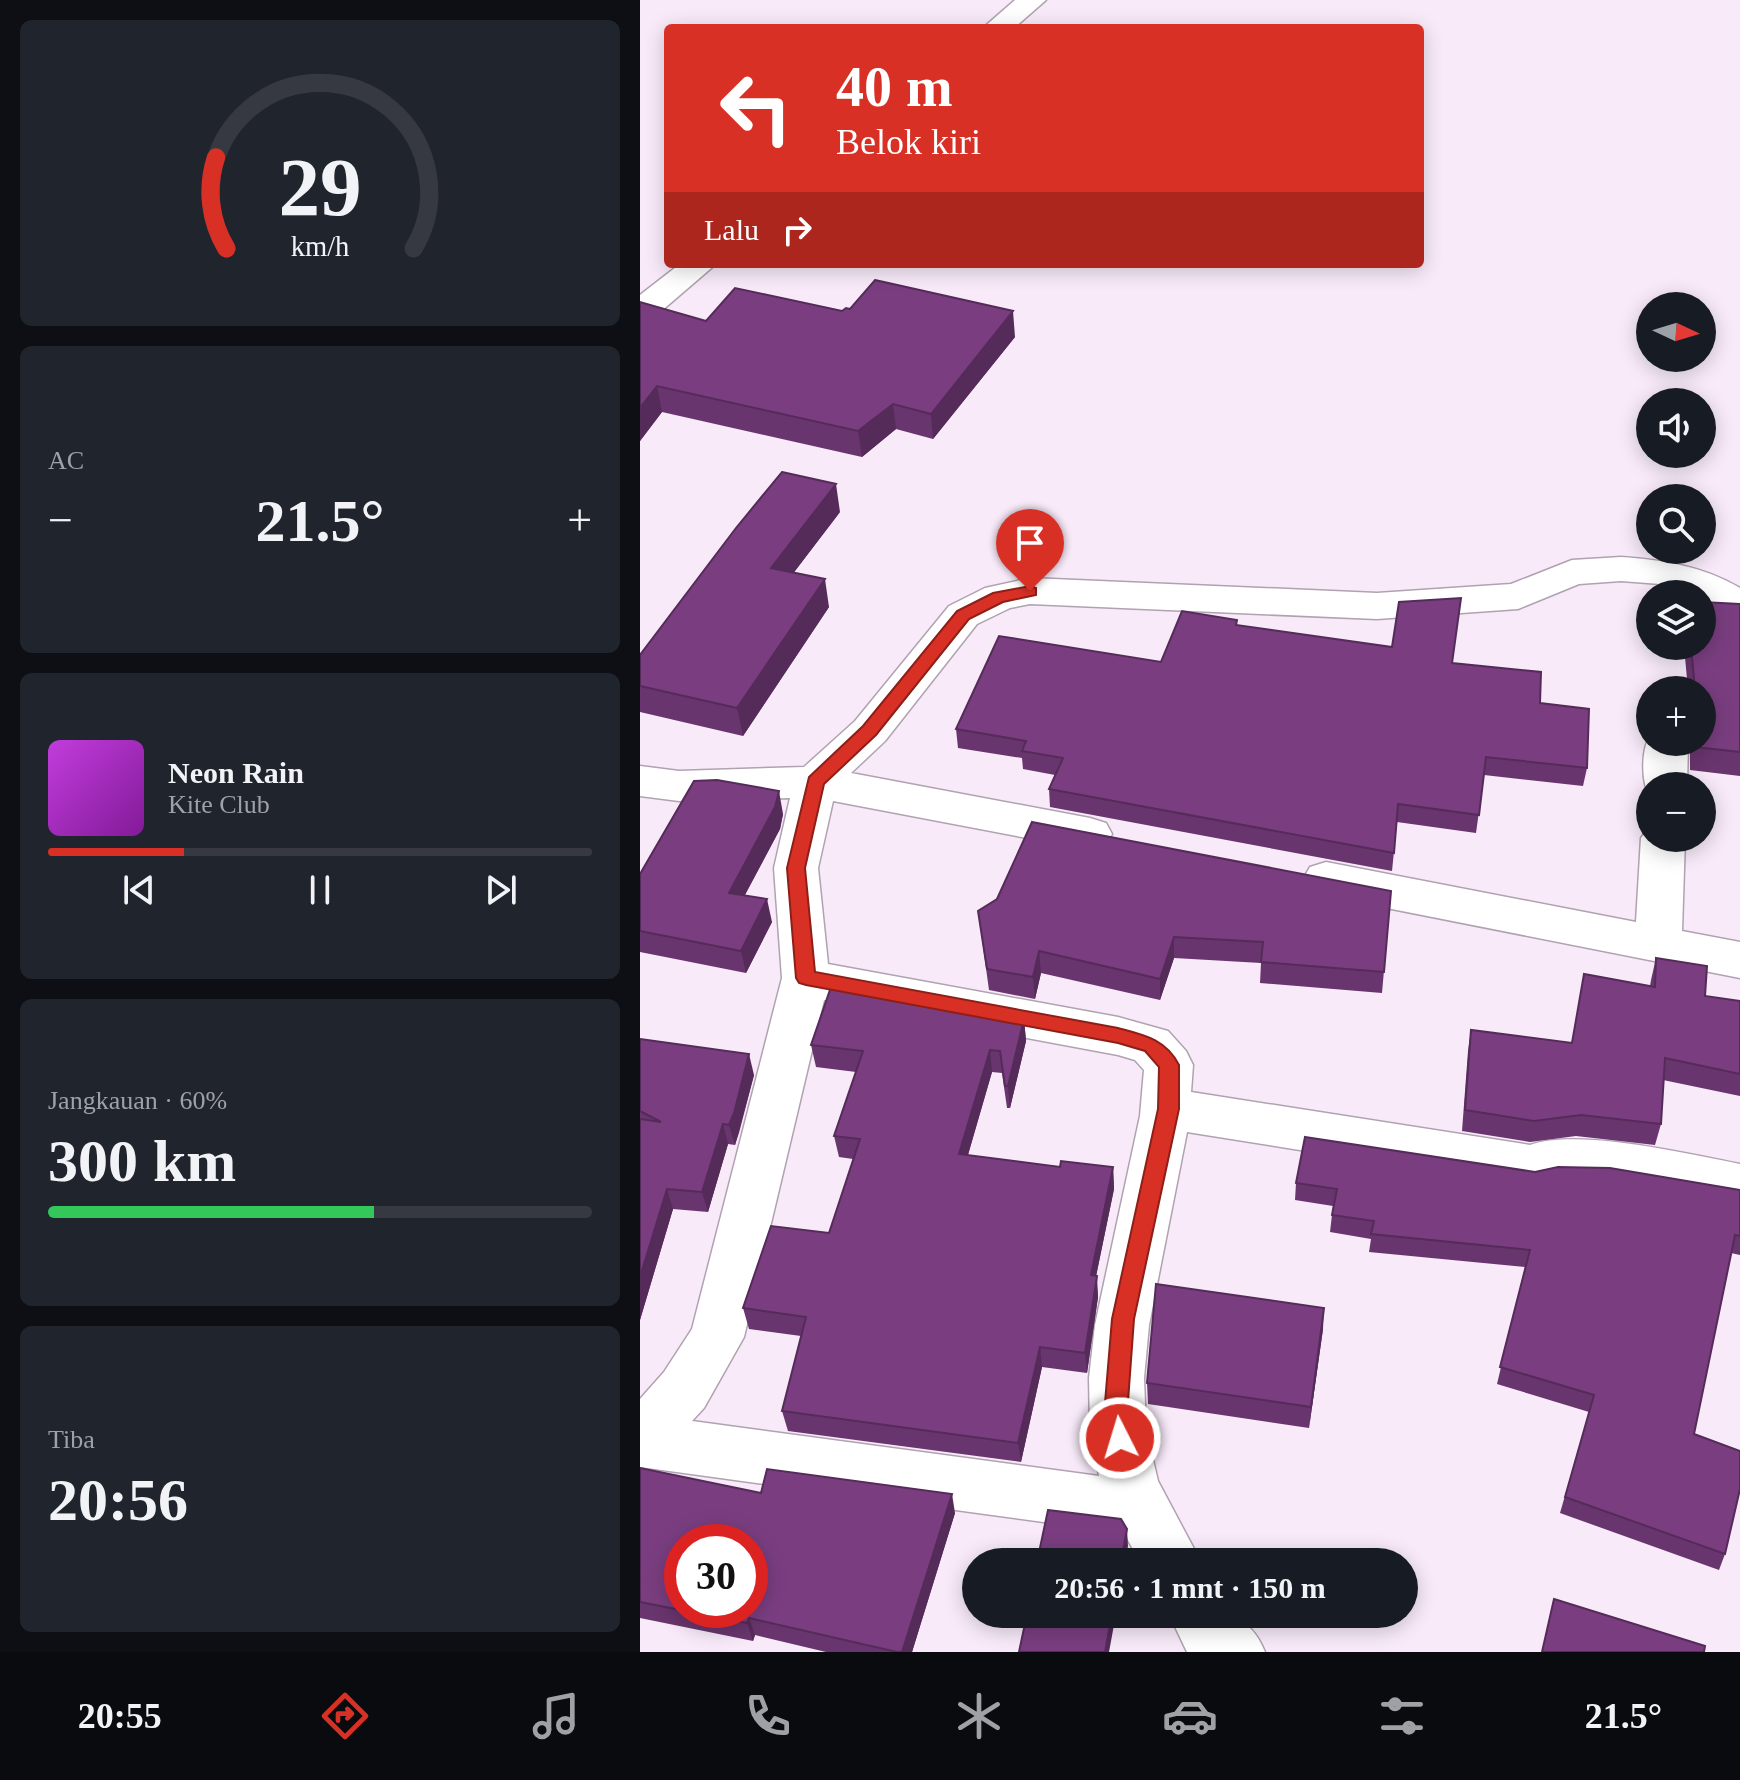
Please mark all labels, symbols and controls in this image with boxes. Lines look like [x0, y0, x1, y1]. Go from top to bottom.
icon: left [704, 56, 808, 160]
text: 40 m [836, 56, 953, 118]
text: Belok kiri [836, 122, 981, 162]
text: 29 [278, 141, 362, 233]
icon: right [775, 208, 819, 252]
text: Lalu [704, 213, 759, 246]
text: km/h [291, 231, 349, 262]
north arrow [1636, 292, 1716, 372]
map controls [1636, 292, 1716, 852]
button: sound [1636, 388, 1716, 468]
text: AC [48, 446, 84, 475]
button: search [1636, 484, 1716, 564]
text: 21.5° [256, 488, 385, 554]
text: − [48, 496, 73, 545]
text: + [567, 496, 592, 545]
pin [996, 509, 1064, 591]
icon: arrive [1008, 521, 1052, 565]
button: layers [1636, 580, 1716, 660]
button: + [1636, 676, 1716, 756]
text: Neon Rain [168, 756, 304, 789]
button: − [1636, 772, 1716, 852]
text: Kite Club [168, 790, 270, 819]
icon: previous [117, 868, 161, 912]
icon: pause [298, 868, 342, 912]
icon: next [479, 868, 523, 912]
text: Jangkauan · 60% [48, 1086, 227, 1115]
text: 300 km [48, 1128, 236, 1194]
position arrow [1078, 1396, 1162, 1480]
text: Tiba [48, 1425, 95, 1454]
text: 20:56 [48, 1467, 188, 1533]
speed limit sign: 30 [664, 1524, 768, 1628]
text: 20:56 · 1 mnt · 150 m [1054, 1571, 1326, 1604]
icon: directions [317, 1688, 373, 1744]
icon: music [528, 1688, 584, 1744]
icon: phone [740, 1688, 796, 1744]
icon: climate [951, 1688, 1007, 1744]
icon: car [1162, 1688, 1218, 1744]
icon: filters [1374, 1688, 1430, 1744]
text: 20:55 [78, 1696, 162, 1736]
text: 21.5° [1585, 1696, 1662, 1736]

